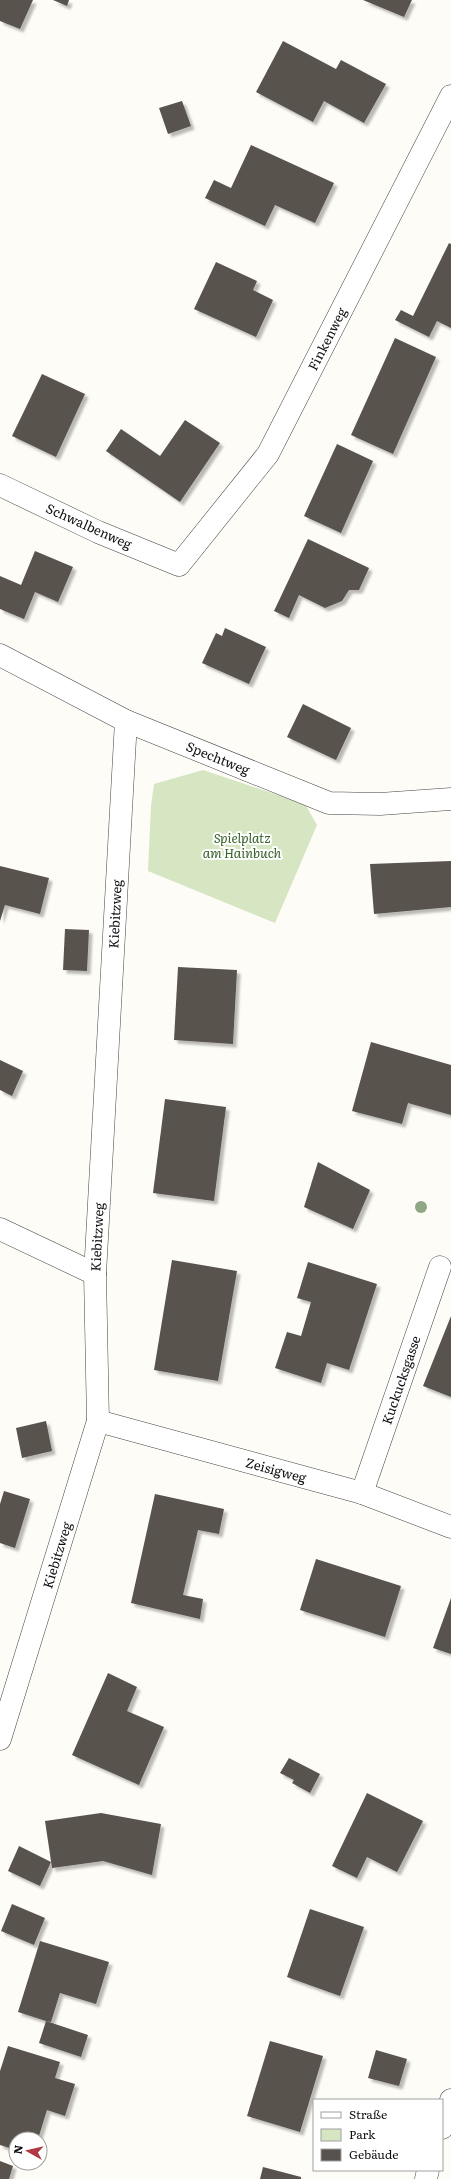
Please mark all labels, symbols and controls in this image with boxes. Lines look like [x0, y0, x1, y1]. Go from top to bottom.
street label: Finkenweg [303, 303, 351, 374]
street label: Schwalbenweg [43, 498, 136, 553]
street label: Spechtweg [184, 736, 254, 779]
park label: Spielplatz am Hainbuch [203, 828, 282, 862]
street label: Kiebitzweg [103, 878, 126, 949]
street label: Kiebitzweg [85, 1201, 108, 1272]
street label: Kuckucksgasse [376, 1333, 425, 1427]
street label: Zeisigweg [244, 1452, 309, 1487]
street label: Kiebitzweg [37, 1518, 76, 1591]
legend [313, 2099, 443, 2171]
text: Straße [349, 2105, 387, 2123]
text: Park [349, 2125, 376, 2143]
north arrow [8, 2131, 48, 2171]
text: N [9, 2144, 26, 2155]
text: Gebäude [349, 2145, 398, 2163]

